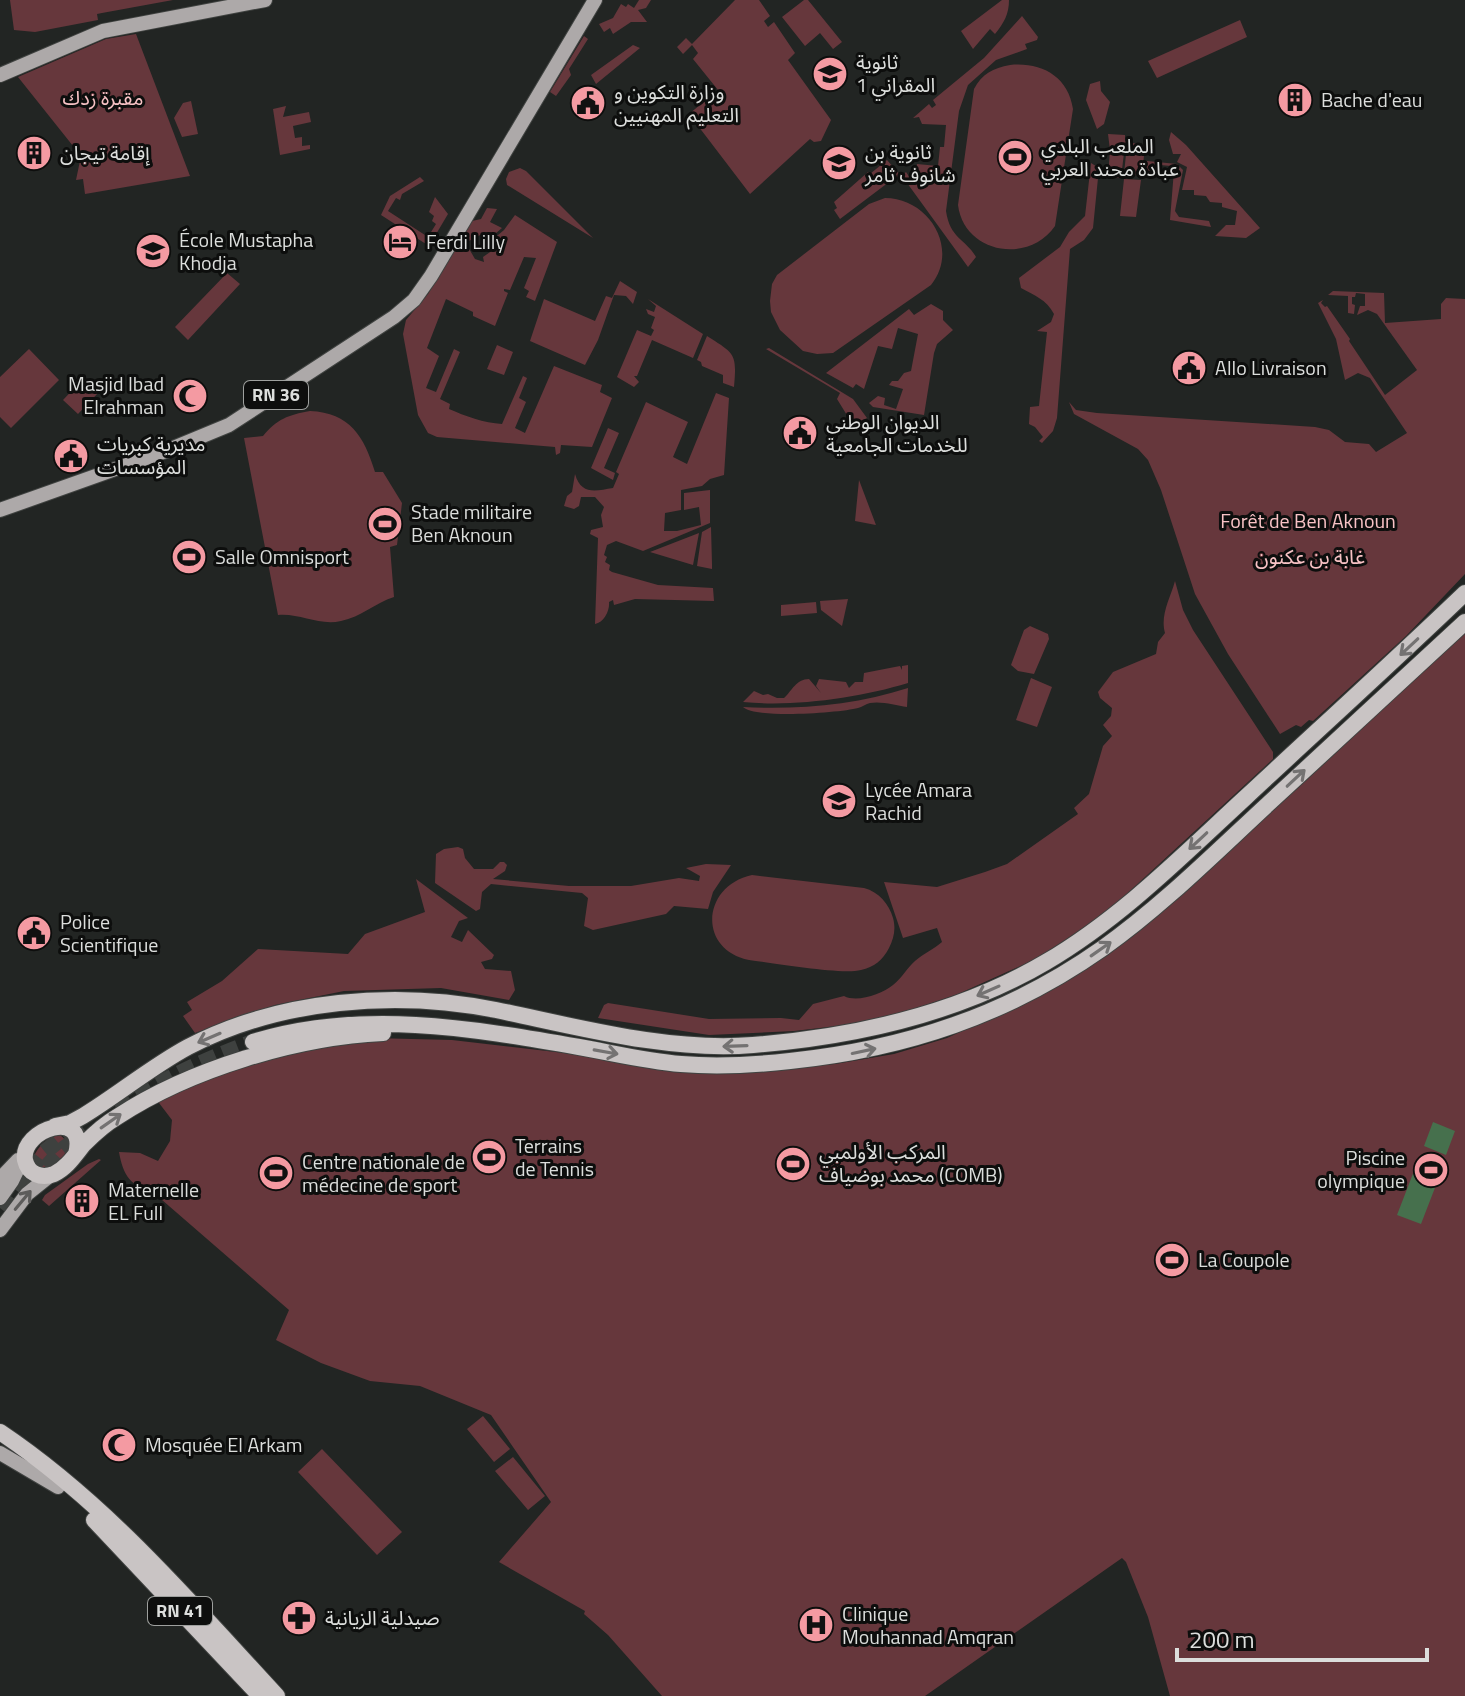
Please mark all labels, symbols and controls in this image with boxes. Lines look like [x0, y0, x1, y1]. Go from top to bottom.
place label: ثانوية المقراني 1 [856, 46, 935, 101]
school or university icon: ثانوية المقراني 1 [811, 55, 849, 93]
place label: وزارة التكوين و التعليم المهنيين [614, 76, 739, 130]
building icon: Bache d'eau [1276, 81, 1314, 119]
park label: مقبرة زدك [63, 82, 143, 113]
public building icon: وزارة التكوين و التعليم المهنيين [569, 84, 607, 122]
place label: Bache d'eau [1321, 84, 1422, 115]
place label: الملعب البلدي عبادة محند العربي [1041, 130, 1179, 185]
building icon: إقامة تيجان [15, 134, 53, 172]
place label: ثانوية بن شانوف ثامر [864, 136, 956, 190]
place label: إقامة تيجان [60, 137, 151, 168]
sports icon: الملعب البلدي عبادة محند العربي [996, 138, 1034, 176]
school or university icon: ثانوية بن شانوف ثامر [820, 144, 858, 182]
hotel icon: Ferdi Lilly [381, 223, 419, 261]
place label: École Mustapha Khodja [179, 224, 313, 278]
place label: Ferdi Lilly [426, 226, 505, 257]
school or university icon: École Mustapha Khodja [134, 232, 172, 270]
public building icon: Allo Livraison [1170, 349, 1208, 387]
place label: Allo Livraison [1215, 352, 1327, 383]
place label: Masjid Ibad Elrahman [68, 368, 164, 422]
mosque icon: Masjid Ibad Elrahman [171, 377, 209, 415]
road number: RN 36 [244, 381, 308, 409]
place label: الديوان الوطني للخدمات الجامعية [826, 406, 968, 460]
public building icon: الديوان الوطني للخدمات الجامعية [781, 414, 819, 452]
place label: مديرية كبريات المؤسسات [97, 428, 206, 482]
public building icon: مديرية كبريات المؤسسات [52, 437, 90, 475]
place label: Stade militaire Ben Aknoun [411, 496, 532, 550]
sports icon: Stade militaire Ben Aknoun [366, 505, 404, 543]
park label: Forêt de Ben Aknoun [1220, 505, 1396, 536]
sports icon: Salle Omnisport [170, 538, 208, 576]
place label: Salle Omnisport [215, 541, 349, 572]
park label: غابة بن عكنون [1255, 541, 1365, 572]
one-way arrow [1399, 638, 1419, 657]
one-way arrow [1286, 769, 1306, 788]
place label: Lycée Amara Rachid [865, 774, 972, 828]
school or university icon: Lycée Amara Rachid [820, 782, 858, 820]
one-way arrow [1189, 831, 1209, 849]
place label: Police Scientifique [60, 906, 158, 960]
public building icon: Police Scientifique [15, 914, 53, 952]
one-way arrow [1089, 941, 1111, 957]
one-way arrow [976, 984, 1001, 999]
one-way arrow [197, 1031, 222, 1046]
one-way arrow [722, 1038, 749, 1053]
one-way arrow [850, 1043, 876, 1058]
one-way arrow [592, 1046, 618, 1061]
one-way arrow [100, 1113, 122, 1129]
place label: Terrains de Tennis [515, 1130, 594, 1184]
place label: المركب الأولمبي محمد بوضياف (COMB) [819, 1136, 1003, 1190]
sports icon: Terrains de Tennis [470, 1138, 508, 1176]
place label: Piscine olympique [1317, 1142, 1405, 1196]
sports icon: المركب الأولمبي محمد بوضياف (COMB) [774, 1145, 812, 1183]
place label: Centre nationale de médecine de sport [302, 1146, 465, 1200]
sports icon: Piscine olympique [1412, 1151, 1450, 1189]
sports icon: Centre nationale de médecine de sport [257, 1154, 295, 1192]
place label: Maternelle EL Full [108, 1174, 199, 1228]
building icon: Maternelle EL Full [63, 1182, 101, 1220]
one-way arrow [14, 1190, 32, 1210]
sports icon: La Coupole [1153, 1241, 1191, 1279]
place label: La Coupole [1198, 1244, 1290, 1275]
mosque icon: Mosquée El Arkam [100, 1426, 138, 1464]
place label: Mosquée El Arkam [145, 1429, 302, 1460]
road number: RN 41 [148, 1597, 212, 1625]
place label: Clinique Mouhannad Amqran [842, 1598, 1014, 1652]
pharmacy icon: صيدلية الزيانية [280, 1599, 318, 1637]
place label: صيدلية الزيانية [325, 1602, 440, 1633]
hospital icon: Clinique Mouhannad Amqran [797, 1606, 835, 1644]
scale bar [1177, 1612, 1427, 1662]
text: 200 m [1189, 1621, 1255, 1657]

